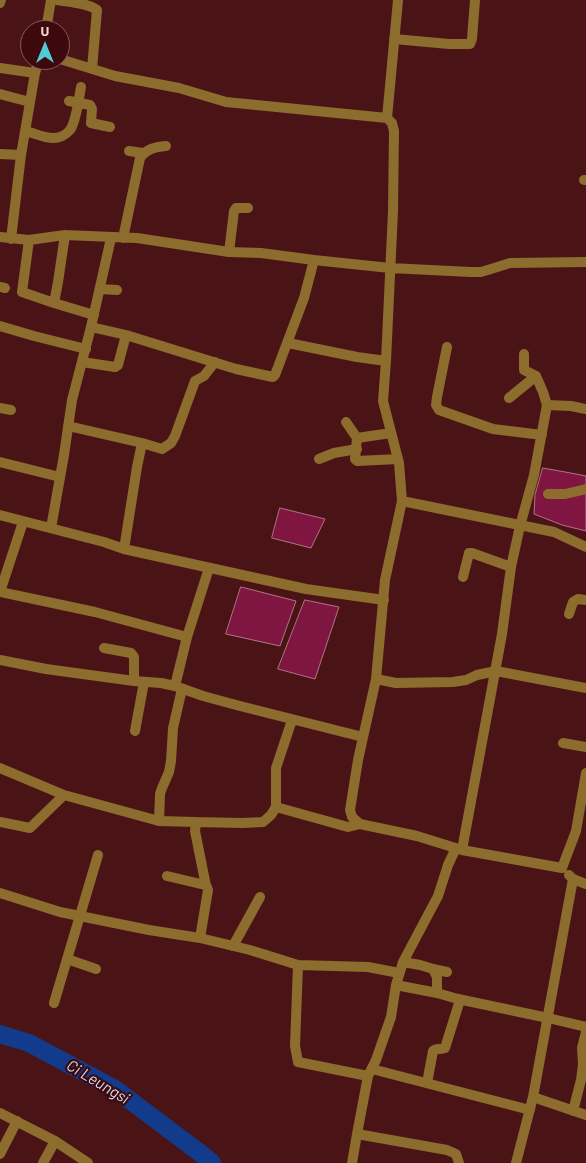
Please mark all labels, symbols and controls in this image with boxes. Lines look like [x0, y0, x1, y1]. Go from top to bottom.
north arrow [20, 20, 70, 70]
text: U [41, 22, 49, 39]
water label: Ci Leungsi [63, 1056, 133, 1108]

